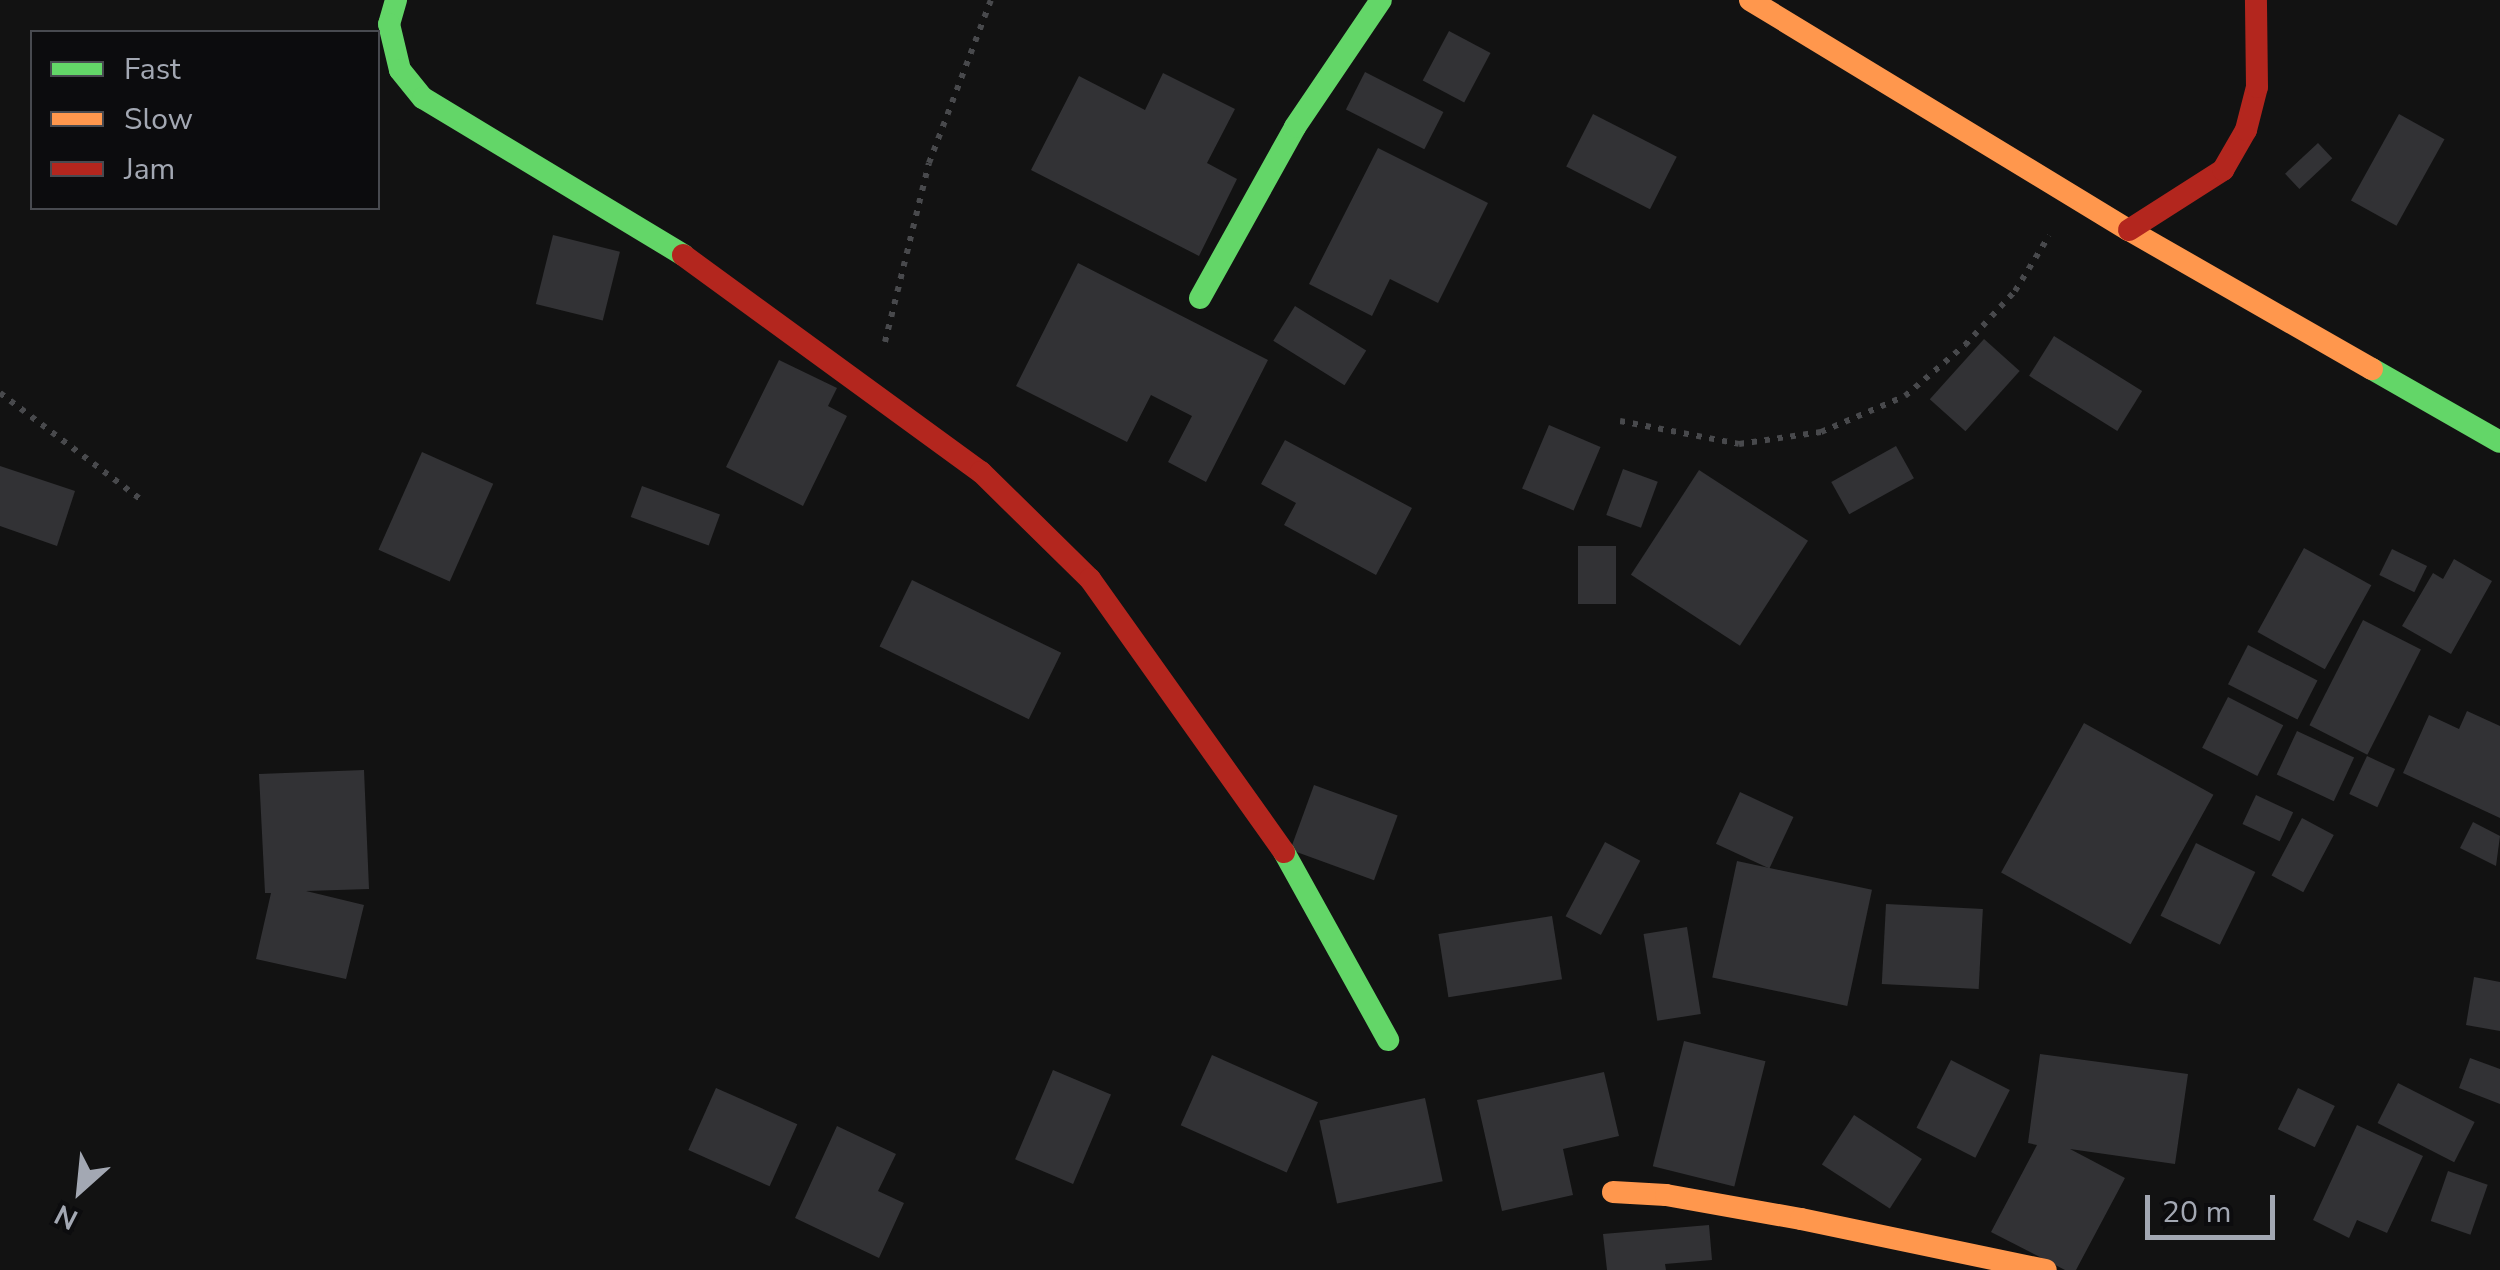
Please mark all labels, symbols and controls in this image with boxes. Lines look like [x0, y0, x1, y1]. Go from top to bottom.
legend [30, 30, 380, 210]
text: Fast [124, 49, 181, 90]
text: Slow [124, 99, 193, 140]
text: Jam [124, 149, 175, 190]
north arrow [30, 1140, 130, 1240]
scale bar [2150, 1175, 2280, 1237]
text: 20 m [2162, 1192, 2231, 1233]
text: N [48, 1195, 84, 1238]

